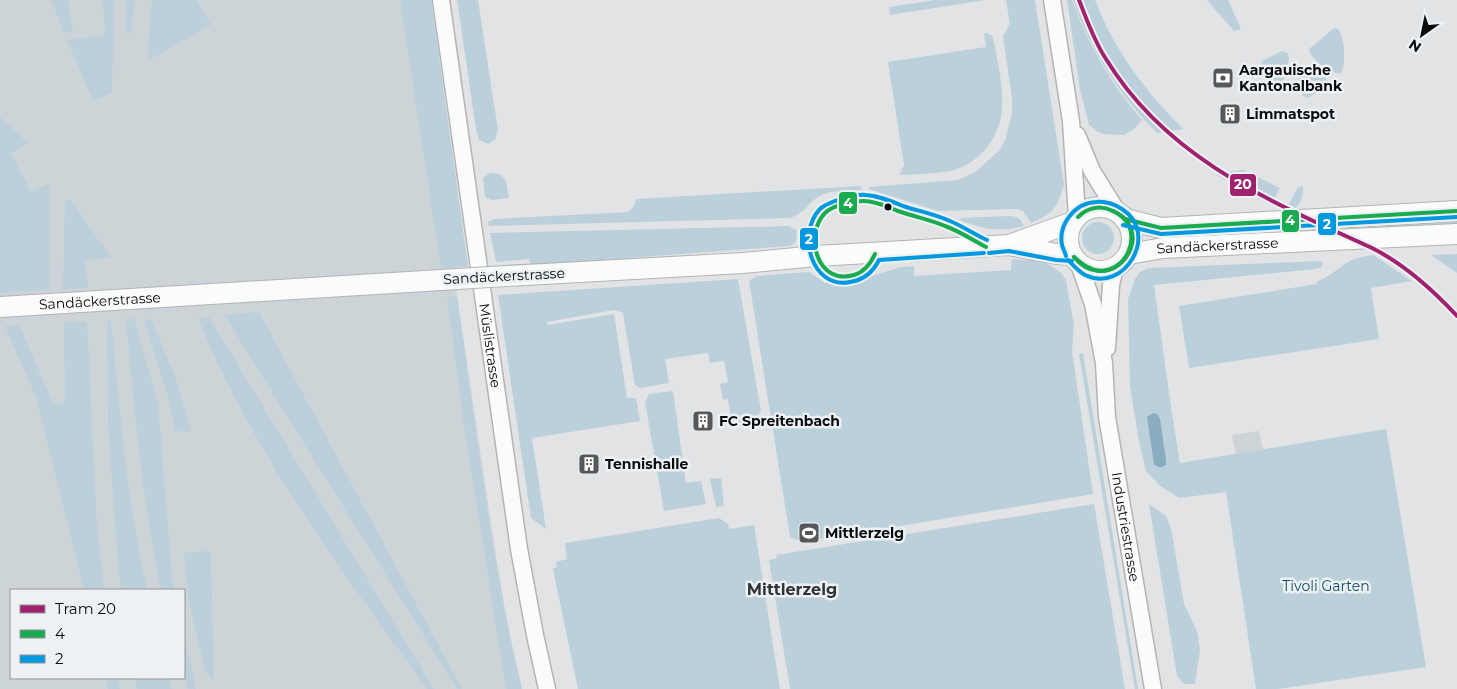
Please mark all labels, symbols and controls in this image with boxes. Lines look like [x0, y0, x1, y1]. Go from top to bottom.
north arrow [1397, 10, 1447, 60]
text: N [1405, 35, 1425, 57]
place label: Aargauische Kantonalbank [1238, 61, 1343, 95]
bank icon: Aargauische Kantonalbank [1211, 66, 1235, 90]
building icon: Limmatspot [1218, 102, 1242, 126]
place label: Limmatspot [1246, 105, 1335, 123]
line badge: 20 [1229, 173, 1257, 197]
text: 20 [1234, 175, 1252, 193]
line badge: 4 [838, 191, 858, 215]
text: 4 [843, 194, 853, 212]
unlabelled marker [883, 202, 893, 212]
line badge: 4 [1281, 209, 1300, 233]
text: 4 [1285, 211, 1295, 229]
line badge: 2 [1317, 212, 1337, 236]
text: 2 [1323, 215, 1331, 233]
line badge: 2 [799, 227, 819, 251]
text: 2 [805, 230, 813, 248]
street label: Sandäckerstrasse [1155, 234, 1279, 258]
street label: Sandäckerstrasse [443, 264, 565, 288]
street label: Sandäckerstrasse [38, 288, 161, 314]
street label: Müslistrasse [475, 302, 505, 389]
building icon: FC Spreitenbach [691, 409, 715, 433]
place label: FC Spreitenbach [719, 412, 840, 430]
building icon: Tennishalle [577, 452, 601, 476]
place label: Tennishalle [605, 455, 688, 473]
street label: Industriestrasse [1107, 471, 1144, 583]
sports icon: Mittlerzelg [797, 521, 821, 545]
place label: Mittlerzelg [825, 524, 904, 542]
park label: Tivoli Garten [1282, 577, 1370, 595]
district label: Mittlerzelg [747, 580, 837, 599]
legend [10, 589, 185, 679]
text: Tram 20 [55, 599, 116, 618]
text: 4 [55, 624, 65, 643]
text: 2 [55, 649, 64, 668]

